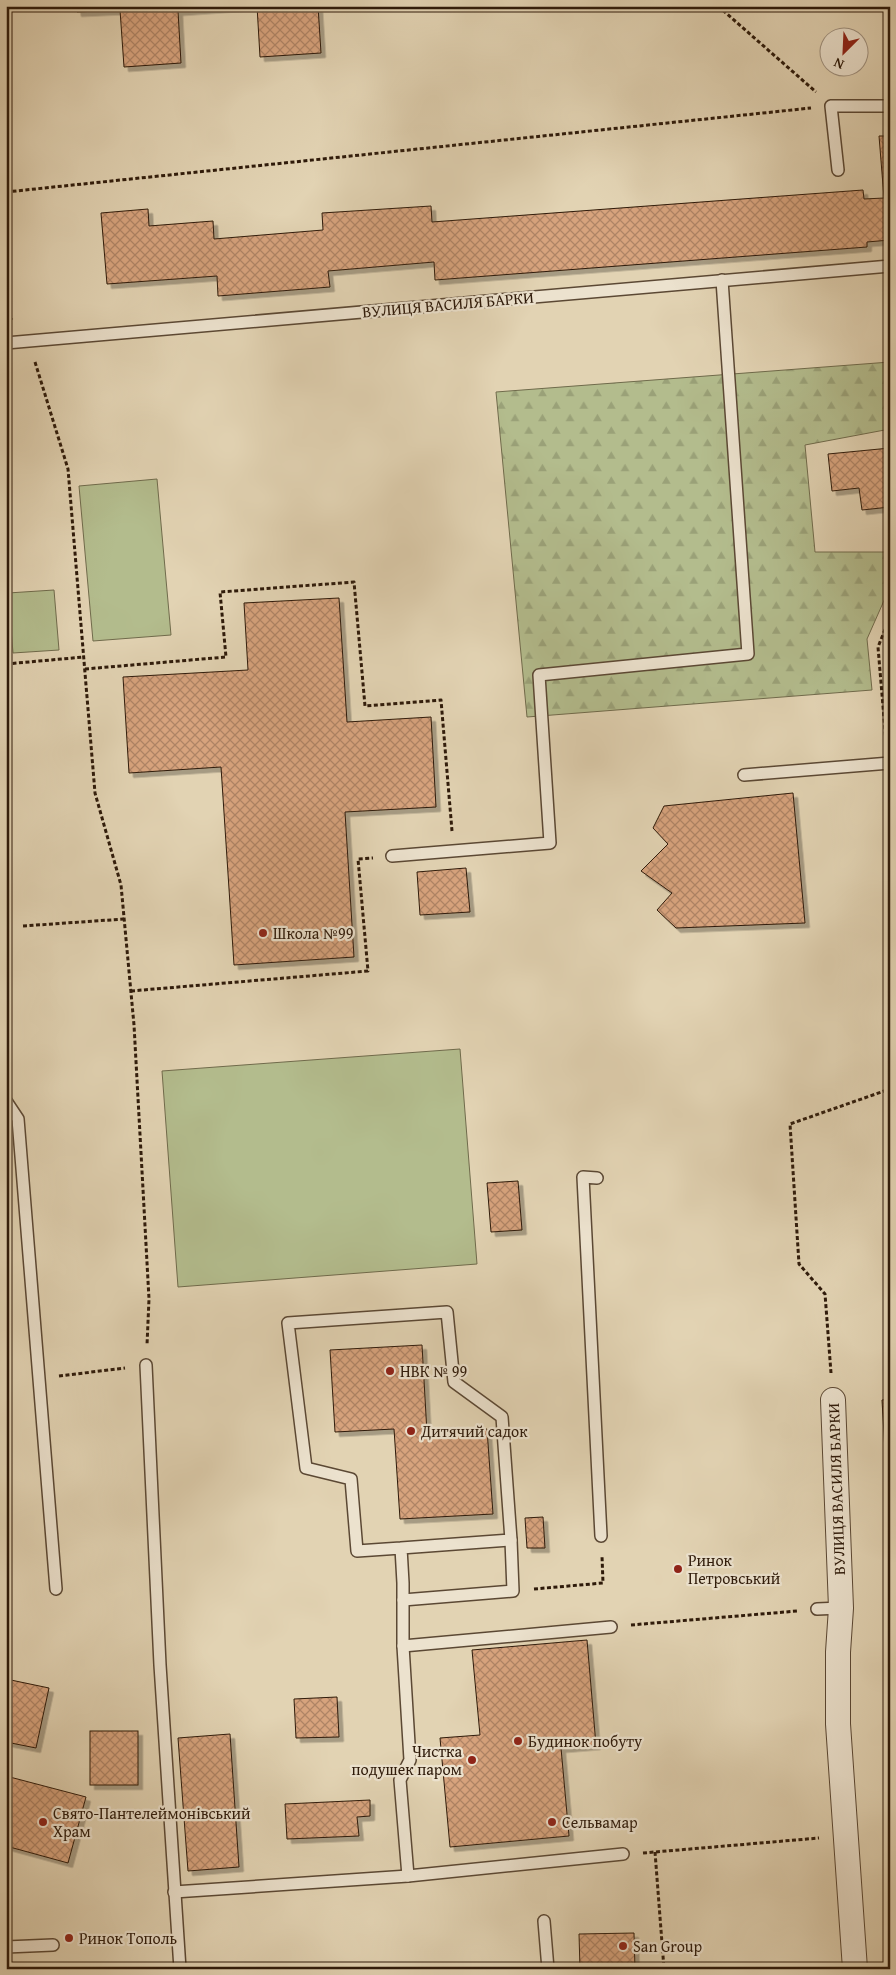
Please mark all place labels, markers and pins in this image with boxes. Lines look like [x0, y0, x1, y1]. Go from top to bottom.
place label: Школа №99 [273, 921, 354, 945]
marker: Школа №99 [257, 927, 269, 939]
place label: НВК № 99 [400, 1359, 467, 1383]
marker: НВК № 99 [384, 1365, 396, 1377]
place label: Дитячий садок [420, 1419, 528, 1443]
marker: Дитячий садок [405, 1425, 417, 1437]
place label: Ринок Петровський [688, 1548, 781, 1590]
marker: Ринок Петровський [672, 1563, 684, 1575]
place label: Будинок побуту [528, 1729, 642, 1753]
marker: Будинок побуту [512, 1735, 524, 1747]
place label: Чистка подушек паром [352, 1739, 462, 1781]
marker: Чистка подушек паром [466, 1754, 478, 1766]
place label: Свято-Пантелеймонівський Храм [53, 1801, 251, 1843]
place label: Сельвамар [562, 1810, 638, 1834]
marker: Свято-Пантелеймонівський Храм [37, 1816, 49, 1828]
marker: Сельвамар [546, 1816, 558, 1828]
place label: Ринок Тополь [79, 1926, 178, 1950]
marker: Ринок Тополь [63, 1932, 75, 1944]
place label: San Group [633, 1934, 702, 1958]
marker: San Group [617, 1940, 629, 1952]

